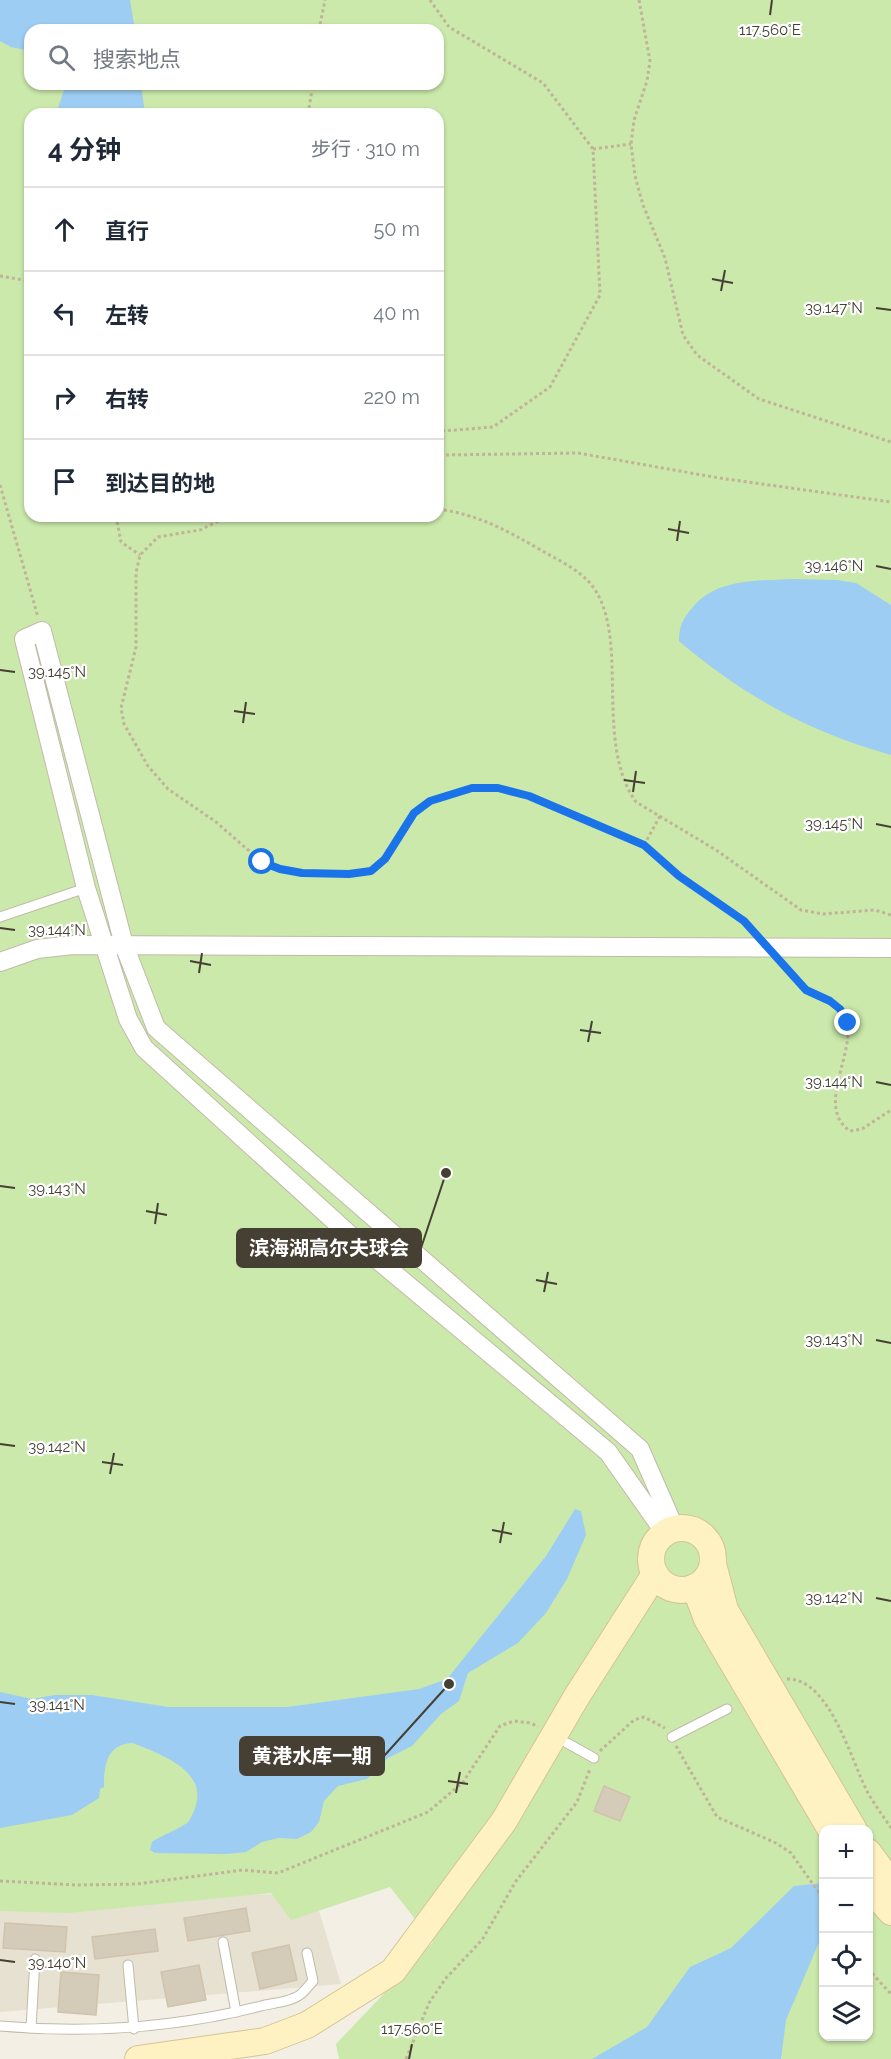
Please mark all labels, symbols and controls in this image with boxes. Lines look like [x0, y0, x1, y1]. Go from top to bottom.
text: 117.560°E [739, 21, 801, 39]
search box [24, 24, 444, 90]
icon: search [45, 41, 78, 74]
text: 搜索地点 [93, 46, 181, 72]
text: 4 分钟 [48, 135, 121, 165]
text: 步行 · 310 m [311, 137, 420, 161]
icon: ahead [48, 213, 81, 246]
text: 50 m [373, 217, 420, 241]
text: 直行 [105, 218, 149, 244]
icon: left [48, 297, 81, 330]
text: 39.147°N [805, 299, 863, 317]
text: 40 m [373, 301, 420, 325]
text: 左转 [105, 302, 149, 328]
icon: right [48, 381, 81, 414]
text: 220 m [363, 385, 420, 409]
text: 右转 [105, 386, 149, 412]
icon: arrive [48, 465, 81, 498]
text: 到达目的地 [105, 470, 215, 496]
text: 39.146°N [805, 557, 863, 575]
text: 39.145°N [28, 663, 86, 681]
text: 39.145°N [805, 815, 863, 833]
route start [248, 848, 274, 874]
text: 39.144°N [28, 921, 86, 939]
route end [834, 1009, 860, 1035]
text: 39.144°N [805, 1073, 863, 1091]
text: 39.143°N [28, 1180, 86, 1198]
callout: 滨海湖高尔夫球会 [237, 1229, 421, 1267]
text: 滨海湖高尔夫球会 [249, 1236, 409, 1260]
text: 39.143°N [805, 1331, 863, 1349]
text: 39.142°N [28, 1438, 86, 1456]
text: 39.142°N [805, 1589, 863, 1607]
text: 39.141°N [29, 1696, 85, 1714]
callout: 黄港水库一期 [240, 1737, 384, 1775]
text: 黄港水库一期 [252, 1744, 372, 1768]
map controls [819, 1825, 873, 2041]
button: + [819, 1825, 873, 1879]
button: − [819, 1879, 873, 1933]
button: locate [819, 1933, 873, 1987]
text: 39.140°N [28, 1954, 86, 1972]
button: layers [819, 1987, 873, 2041]
text: 117.560°E [381, 2020, 443, 2038]

